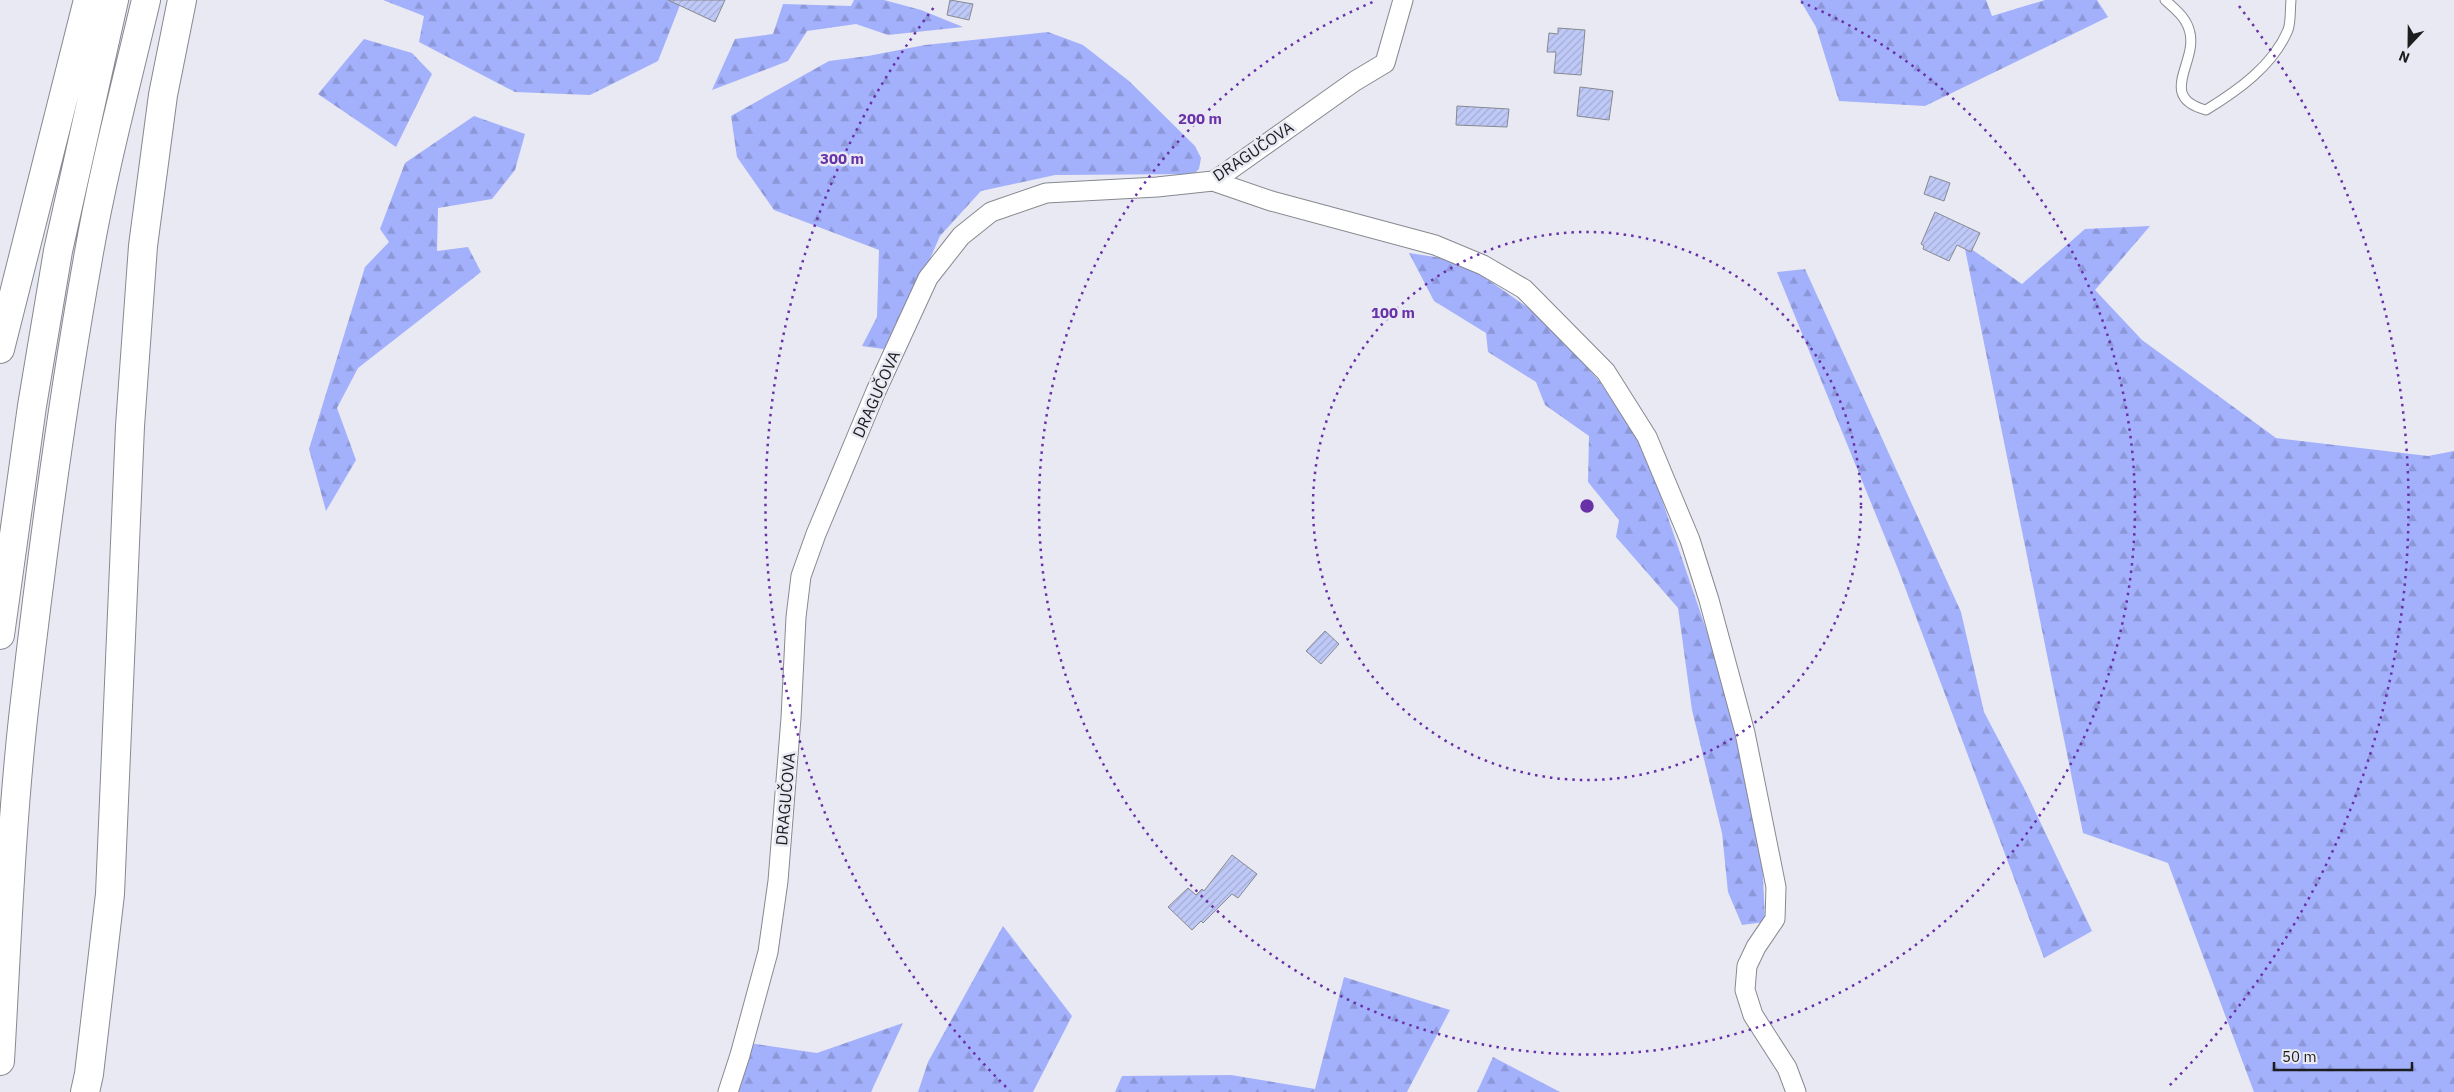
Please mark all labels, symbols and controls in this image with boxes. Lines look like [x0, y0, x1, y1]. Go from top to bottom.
north arrow [2384, 20, 2434, 70]
text: N [2396, 47, 2412, 67]
text: 200 m [1178, 109, 1222, 128]
street label: DRAGUČOVA [1208, 116, 1297, 185]
text: 300 m [820, 149, 864, 168]
text: 100 m [1371, 303, 1415, 322]
street label: DRAGUČOVA [847, 347, 904, 441]
centre of rings [1578, 497, 1596, 515]
street label: DRAGUČOVA [770, 752, 799, 846]
scale bar [2274, 1040, 2412, 1072]
text: 50 m [2282, 1047, 2317, 1066]

